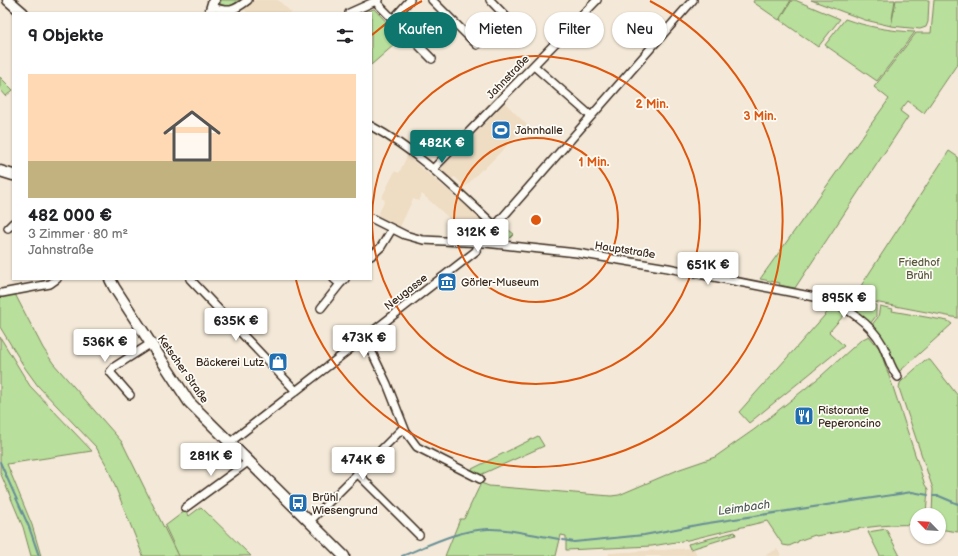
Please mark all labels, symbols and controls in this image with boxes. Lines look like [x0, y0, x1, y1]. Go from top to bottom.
chip: Kaufen [384, 12, 457, 48]
chip: Mieten [465, 12, 536, 48]
chip: Filter [544, 12, 604, 48]
chip: Neu [612, 12, 667, 48]
icon: filters [334, 25, 356, 47]
text: 9 Objekte [28, 26, 104, 46]
street label: Jahnstraße [484, 52, 532, 101]
text: 2 Min. [635, 97, 669, 112]
icon: home [156, 100, 228, 172]
text: 3 Min. [744, 109, 777, 124]
sports icon: Jahnhalle [490, 119, 512, 141]
place label: Jahnhalle [515, 124, 563, 137]
pin: 482K € [409, 130, 475, 164]
text: 482K € [419, 135, 465, 151]
text: 1 Min. [579, 155, 610, 170]
text: 482 000 € [28, 206, 112, 226]
centre of rings [529, 213, 543, 227]
pin: 312K € [445, 219, 511, 253]
text: 312K € [456, 224, 500, 240]
text: 3 Zimmer · 80 m² [28, 226, 128, 242]
street label: Hauptstraße [594, 239, 657, 261]
text: Jahnstraße [28, 242, 94, 258]
pin: 651K € [675, 252, 741, 286]
park label: Friedhof Brühl [898, 256, 940, 282]
text: 651K € [686, 257, 730, 273]
street label: Neugasse [382, 271, 430, 313]
museum icon: Görler-Museum [436, 271, 458, 293]
place label: Görler-Museum [461, 276, 539, 289]
pin: 895K € [811, 285, 877, 319]
text: 895K € [821, 290, 867, 306]
pin: 635K € [203, 308, 269, 342]
text: 635K € [213, 313, 259, 329]
pin: 473K € [331, 325, 397, 359]
pin: 536K € [72, 329, 138, 363]
text: 473K € [342, 330, 386, 346]
street label: Ketscher Straße [155, 332, 212, 406]
text: 536K € [82, 334, 128, 350]
shop icon: Bäckerei Lutz [267, 351, 289, 373]
place label: Bäckerei Lutz [196, 356, 265, 369]
place label: Ristorante Peperoncino [818, 404, 881, 430]
restaurant icon: Ristorante Peperoncino [793, 405, 815, 427]
pin: 281K € [178, 443, 244, 477]
pin: 474K € [330, 447, 396, 481]
text: 281K € [189, 448, 233, 464]
text: 474K € [341, 452, 385, 468]
place label: Brühl Wiesengrund [312, 491, 378, 517]
bus stop icon: Brühl Wiesengrund [287, 492, 309, 514]
water label: Leimbach [717, 497, 771, 519]
north arrow [910, 508, 946, 544]
map controls [910, 508, 946, 544]

